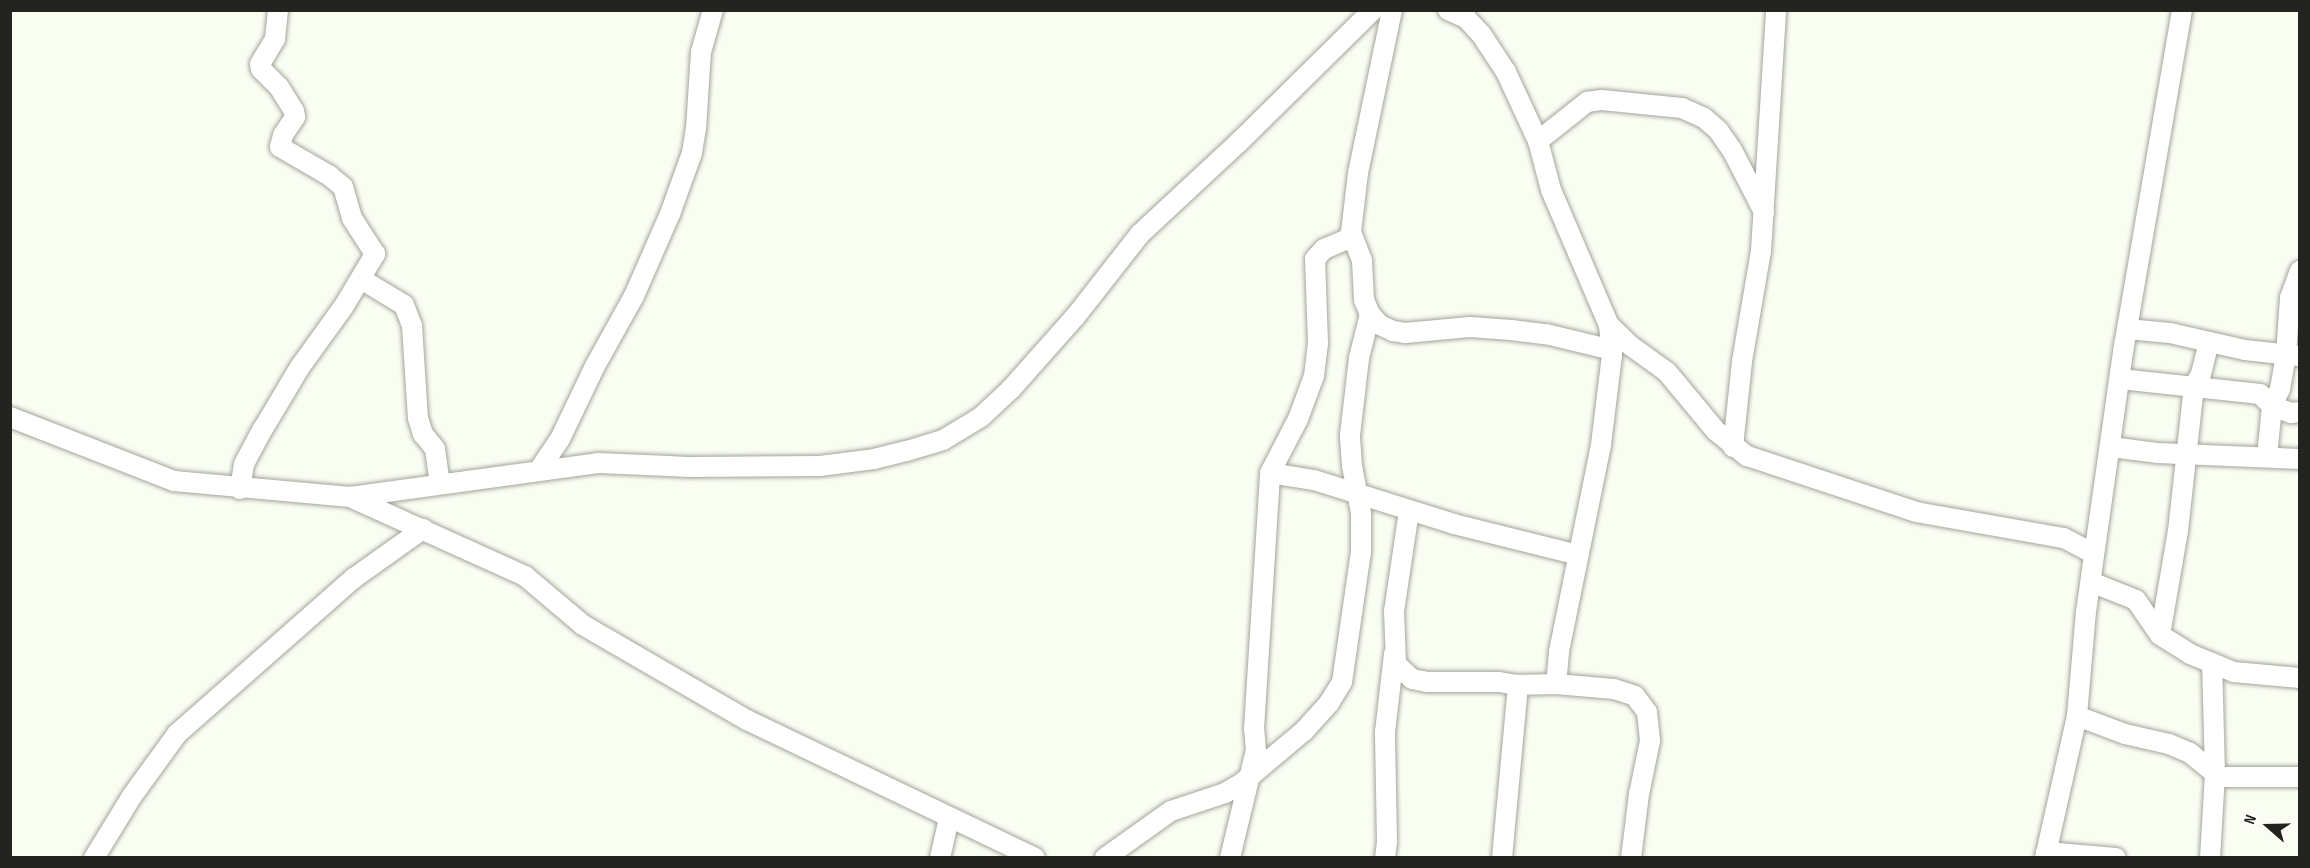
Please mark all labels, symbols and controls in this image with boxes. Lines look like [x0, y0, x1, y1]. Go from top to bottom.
north arrow [2238, 796, 2298, 856]
text: N [2240, 812, 2261, 827]

